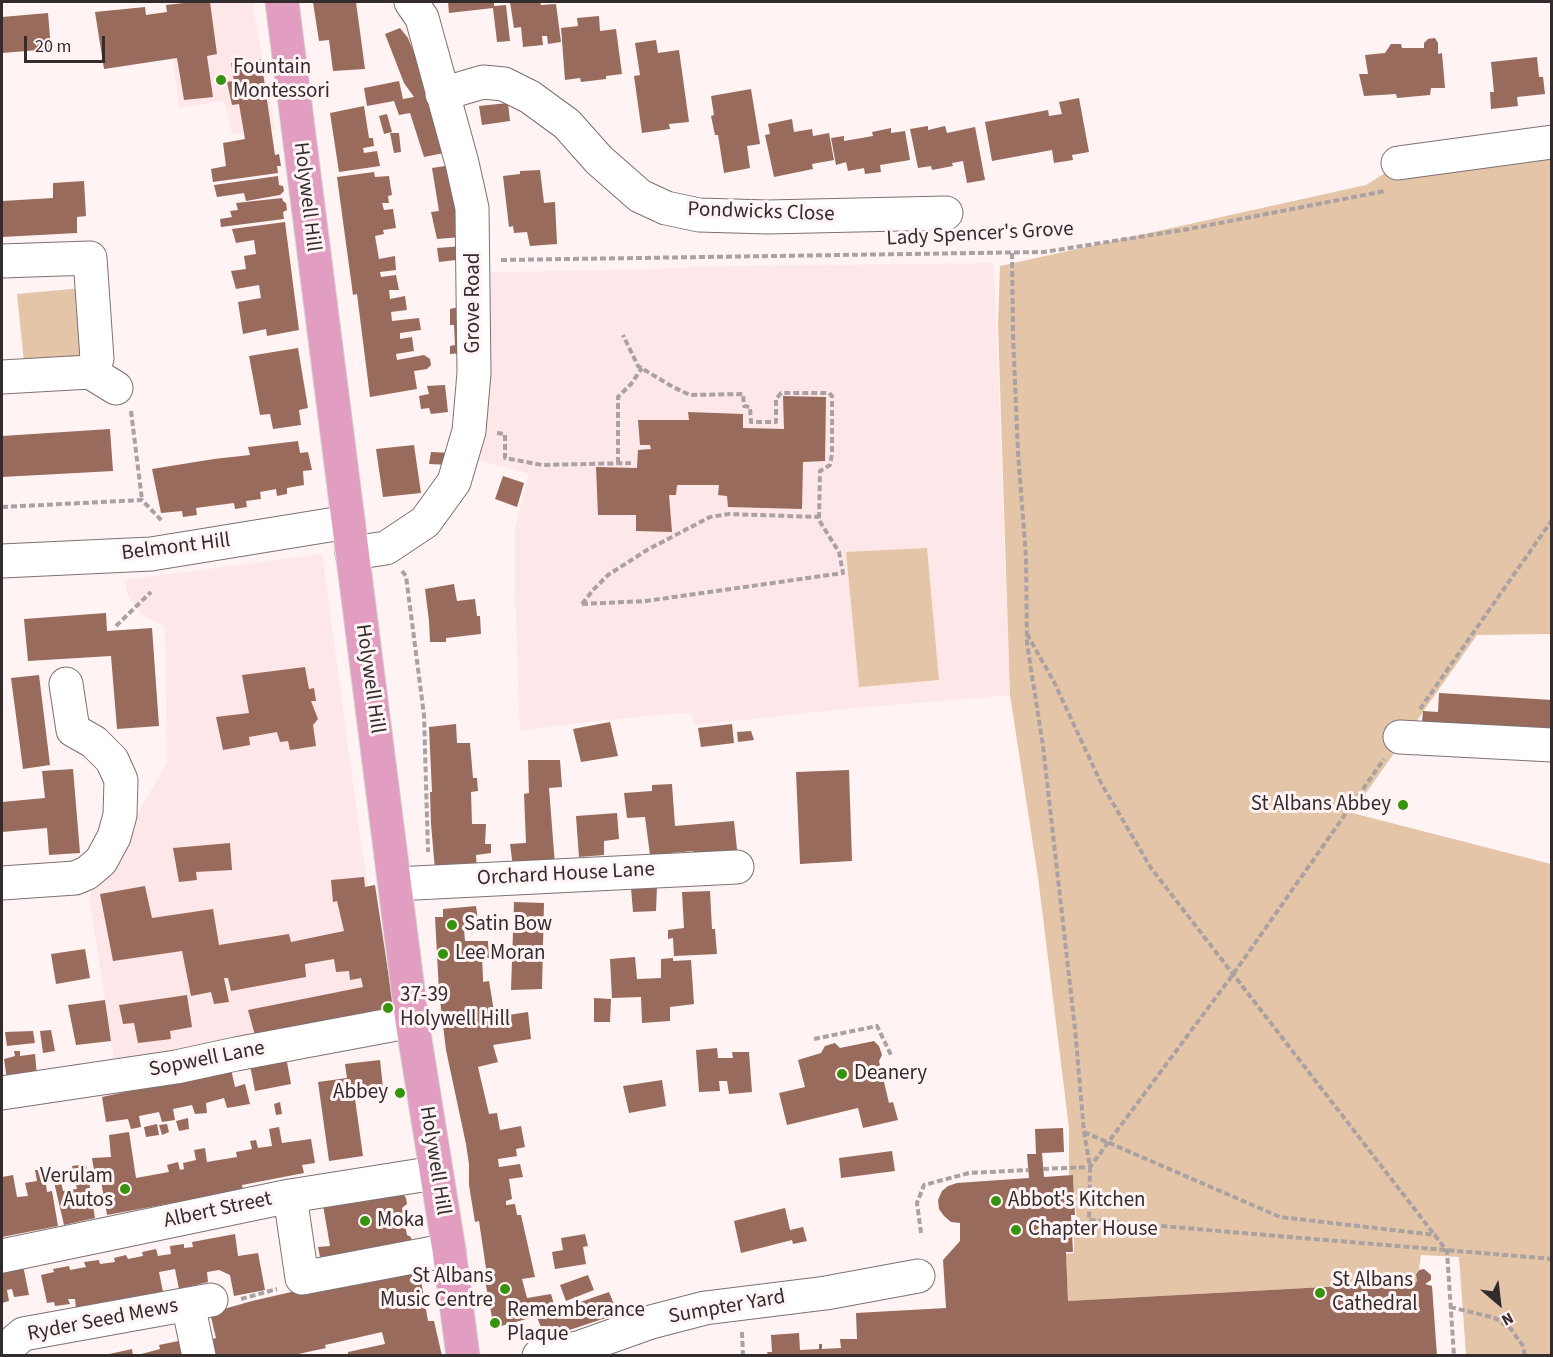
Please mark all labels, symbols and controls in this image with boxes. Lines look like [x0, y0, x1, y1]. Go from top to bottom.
scale bar [27, 24, 108, 62]
text: 20 m [35, 34, 71, 59]
place label: Fountain Montessori [233, 55, 330, 105]
marker: Fountain Montessori [214, 73, 228, 87]
street label: Holywell Hill [287, 141, 325, 253]
street label: Pondwicks Close [687, 198, 835, 228]
street label: Lady Spencer's Grove [886, 218, 1074, 252]
street label: Grove Road [461, 253, 487, 353]
street label: Belmont Hill [120, 529, 232, 567]
street label: Holywell Hill [349, 623, 389, 735]
place label: St Albans Abbey [1251, 792, 1391, 818]
marker: St Albans Abbey [1396, 798, 1410, 812]
street label: Orchard House Lane [476, 858, 656, 892]
place label: Satin Bow [464, 912, 552, 938]
marker: Satin Bow [445, 918, 459, 932]
place label: Lee Moran [455, 941, 545, 967]
marker: Lee Moran [436, 947, 450, 961]
place label: 37-39 Holywell Hill [400, 983, 510, 1033]
marker: 37-39 Holywell Hill [381, 1001, 395, 1015]
street label: Sopwell Lane [147, 1036, 267, 1084]
place label: Deanery [854, 1061, 927, 1087]
marker: Deanery [835, 1067, 849, 1081]
place label: Abbey [333, 1080, 388, 1106]
marker: Abbey [393, 1086, 407, 1100]
street label: Holywell Hill [413, 1105, 455, 1217]
place label: Verulam Autos [40, 1164, 113, 1214]
marker: Verulam Autos [118, 1182, 132, 1196]
street label: Albert Street [162, 1187, 274, 1235]
place label: Abbot's Kitchen [1008, 1188, 1146, 1214]
marker: Abbot's Kitchen [989, 1194, 1003, 1208]
place label: Moka [377, 1208, 424, 1234]
marker: Moka [358, 1214, 372, 1228]
place label: Chapter House [1028, 1217, 1158, 1243]
marker: Chapter House [1009, 1223, 1023, 1237]
place label: St Albans Music Centre [380, 1264, 493, 1314]
place label: St Albans Cathedral [1332, 1268, 1418, 1318]
north arrow [1469, 1273, 1529, 1333]
marker: St Albans Music Centre [498, 1282, 512, 1296]
street label: Sumpter Yard [667, 1285, 787, 1331]
marker: St Albans Cathedral [1313, 1286, 1327, 1300]
street label: Ryder Seed Mews [26, 1294, 180, 1348]
place label: Rememberance Plaque [507, 1298, 645, 1348]
text: N [1498, 1307, 1517, 1331]
marker: Rememberance Plaque [488, 1316, 502, 1330]

